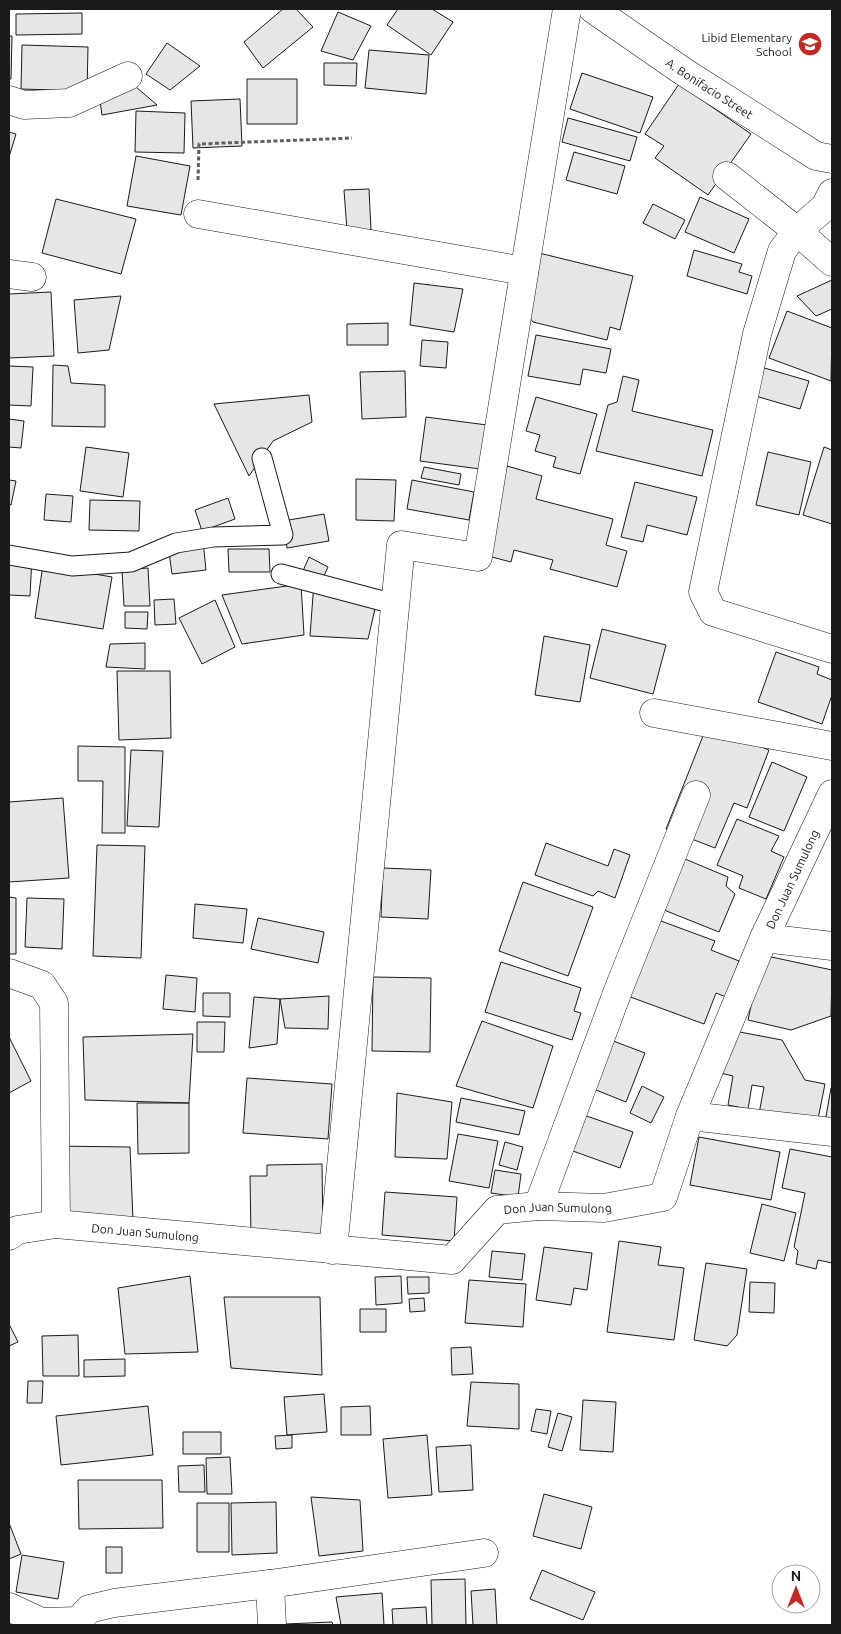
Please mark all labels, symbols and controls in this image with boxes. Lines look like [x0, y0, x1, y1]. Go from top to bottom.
place label: Libid Elementary School [701, 31, 792, 58]
school or university icon: Libid Elementary School [797, 31, 823, 57]
street label: A. Bonifacio Street [664, 55, 756, 121]
street label: Don Juan Sumulong [763, 827, 821, 931]
street label: Don Juan Sumulong [503, 1199, 612, 1216]
street label: Don Juan Sumulong [91, 1221, 200, 1243]
north arrow [771, 1564, 821, 1614]
text: N [791, 1568, 801, 1584]

